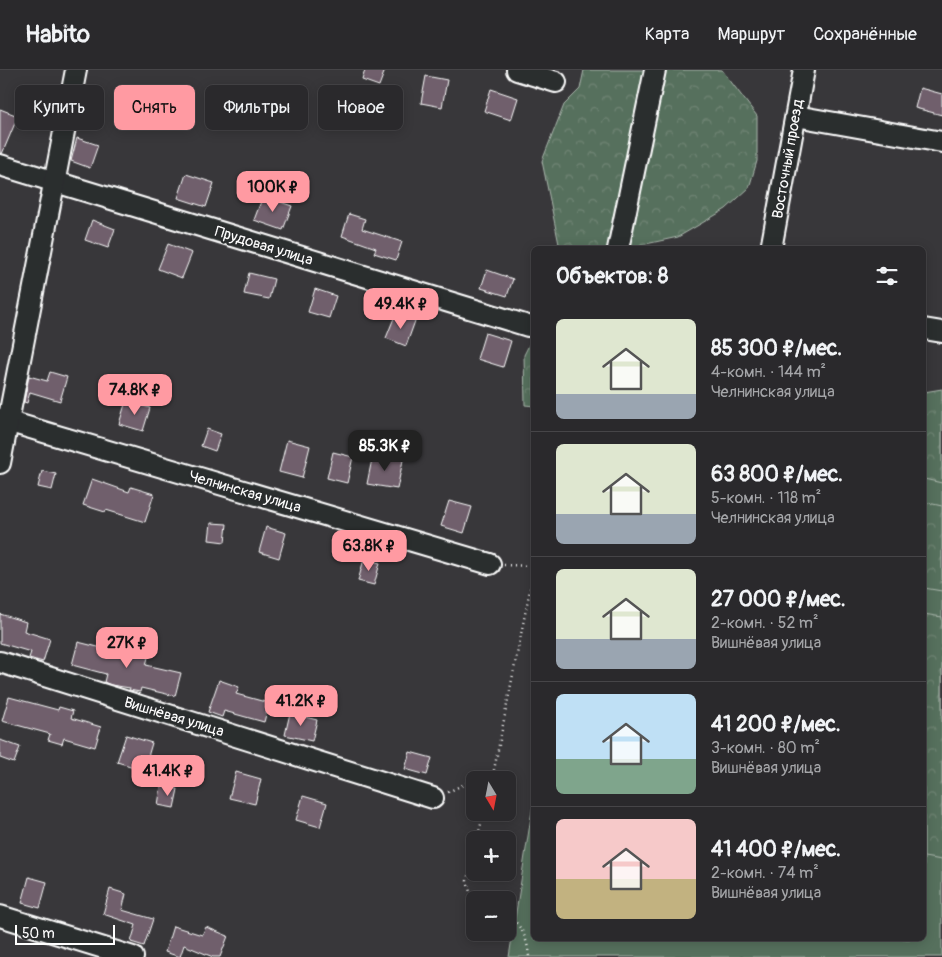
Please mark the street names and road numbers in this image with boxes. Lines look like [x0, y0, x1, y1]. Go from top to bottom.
street label: Восточный проезд [768, 98, 808, 220]
street label: Прудовая улица [213, 222, 315, 270]
street label: Челнинская улица [187, 467, 303, 517]
street label: Вишнёвая улица [122, 693, 226, 741]

